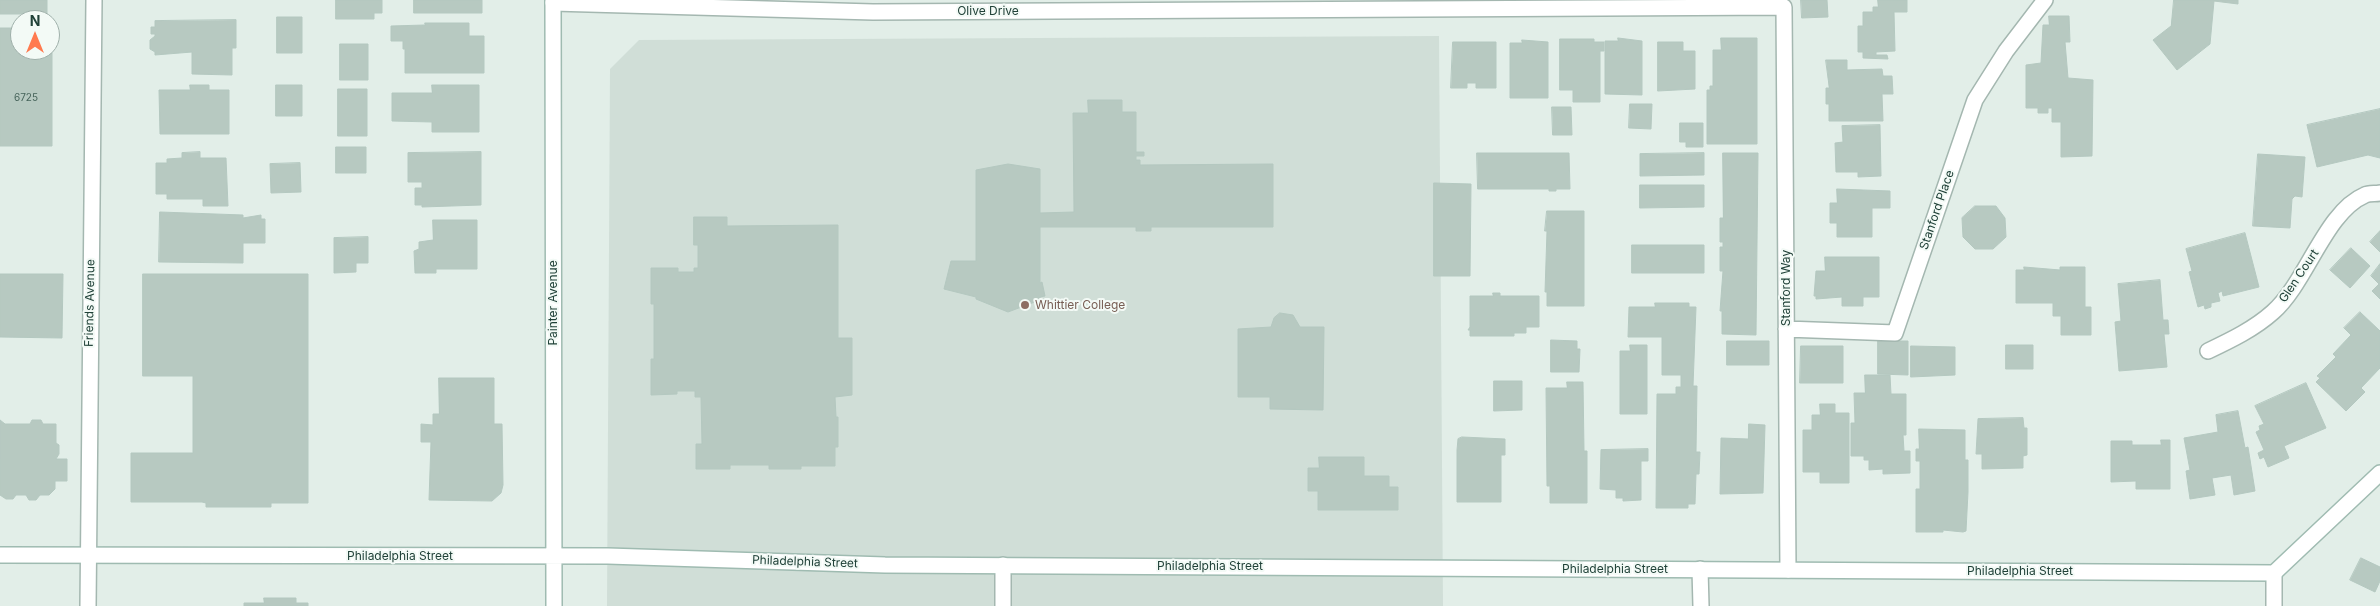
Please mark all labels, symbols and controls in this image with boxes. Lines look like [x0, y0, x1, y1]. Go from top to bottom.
street label: Olive Drive [957, 4, 1019, 18]
north arrow [10, 10, 60, 60]
text: N [30, 12, 40, 29]
house number: 6725 [14, 92, 38, 104]
street label: Stanford Place [1917, 168, 1957, 252]
street label: Glen Court [2276, 247, 2322, 305]
street label: Stanford Way [1779, 250, 1793, 326]
street label: Friends Avenue [82, 259, 98, 347]
street label: Painter Avenue [546, 260, 560, 346]
place label: Whittier College [1035, 298, 1125, 312]
marker: Whittier College [1019, 299, 1031, 311]
street label: Philadelphia Street [347, 549, 453, 563]
street label: Philadelphia Street [752, 553, 858, 571]
street label: Philadelphia Street [1157, 559, 1263, 573]
street label: Philadelphia Street [1562, 562, 1668, 576]
street label: Philadelphia Street [1967, 564, 2073, 578]

